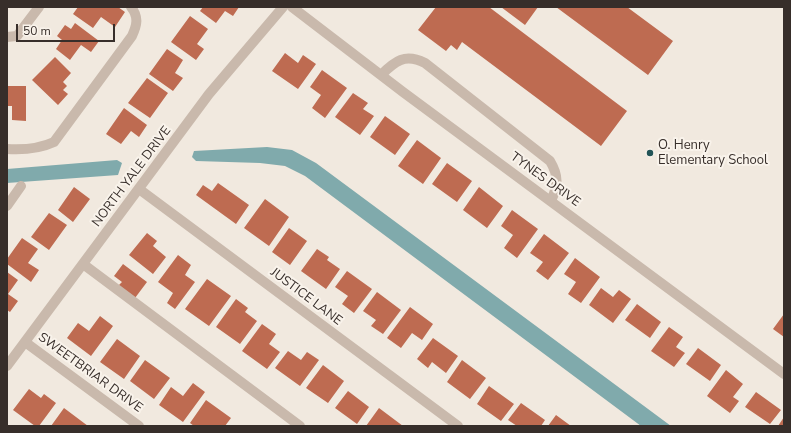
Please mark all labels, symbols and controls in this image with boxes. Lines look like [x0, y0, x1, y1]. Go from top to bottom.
scale bar [18, 16, 117, 42]
text: 50 m [23, 23, 51, 39]
street label: NORTH YALE DRIVE [89, 124, 175, 230]
place label: O. Henry Elementary School [658, 138, 768, 169]
marker: O. Henry Elementary School [645, 148, 655, 158]
street label: TYNES DRIVE [507, 149, 583, 211]
street label: JUSTICE LANE [267, 265, 345, 329]
street label: SWEETBRIAR DRIVE [35, 330, 145, 416]

